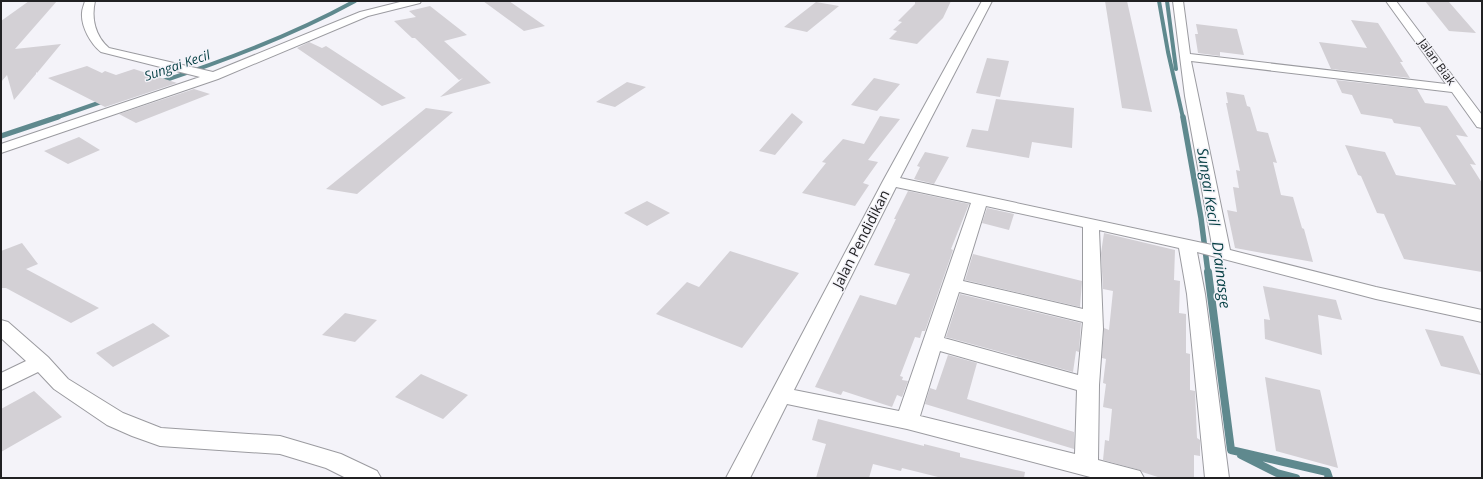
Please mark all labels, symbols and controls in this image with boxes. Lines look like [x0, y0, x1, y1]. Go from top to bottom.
street label: Jalan Biak [1414, 34, 1461, 89]
water label: Sungai Kecil [142, 45, 213, 85]
water label: Sungai Kecil [1193, 146, 1225, 229]
street label: Jalan Pendidikan [827, 186, 894, 293]
water label: Drainasge [1208, 240, 1236, 310]

